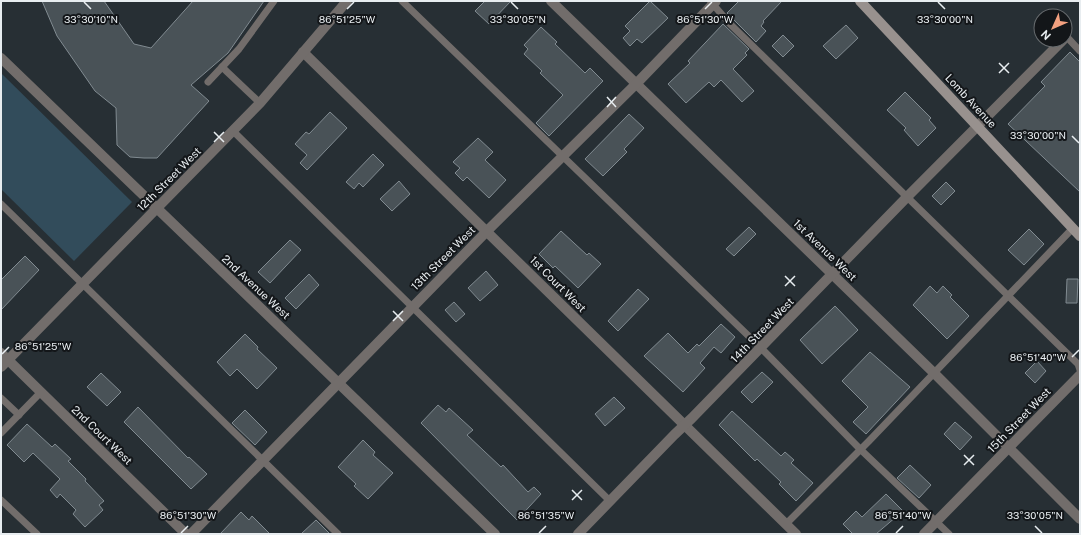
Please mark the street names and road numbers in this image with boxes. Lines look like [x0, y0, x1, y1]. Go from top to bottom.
street label: Lomb Avenue [943, 72, 999, 130]
street label: 12th Street West [135, 145, 203, 213]
street label: 1st Avenue West [791, 217, 859, 283]
street label: 13th Street West [409, 224, 477, 292]
street label: 2nd Avenue West [220, 253, 292, 321]
street label: 1st Court West [528, 254, 588, 314]
street label: 14th Street West [728, 295, 796, 365]
street label: 15th Street West [985, 385, 1053, 455]
street label: 2nd Court West [69, 403, 135, 467]

